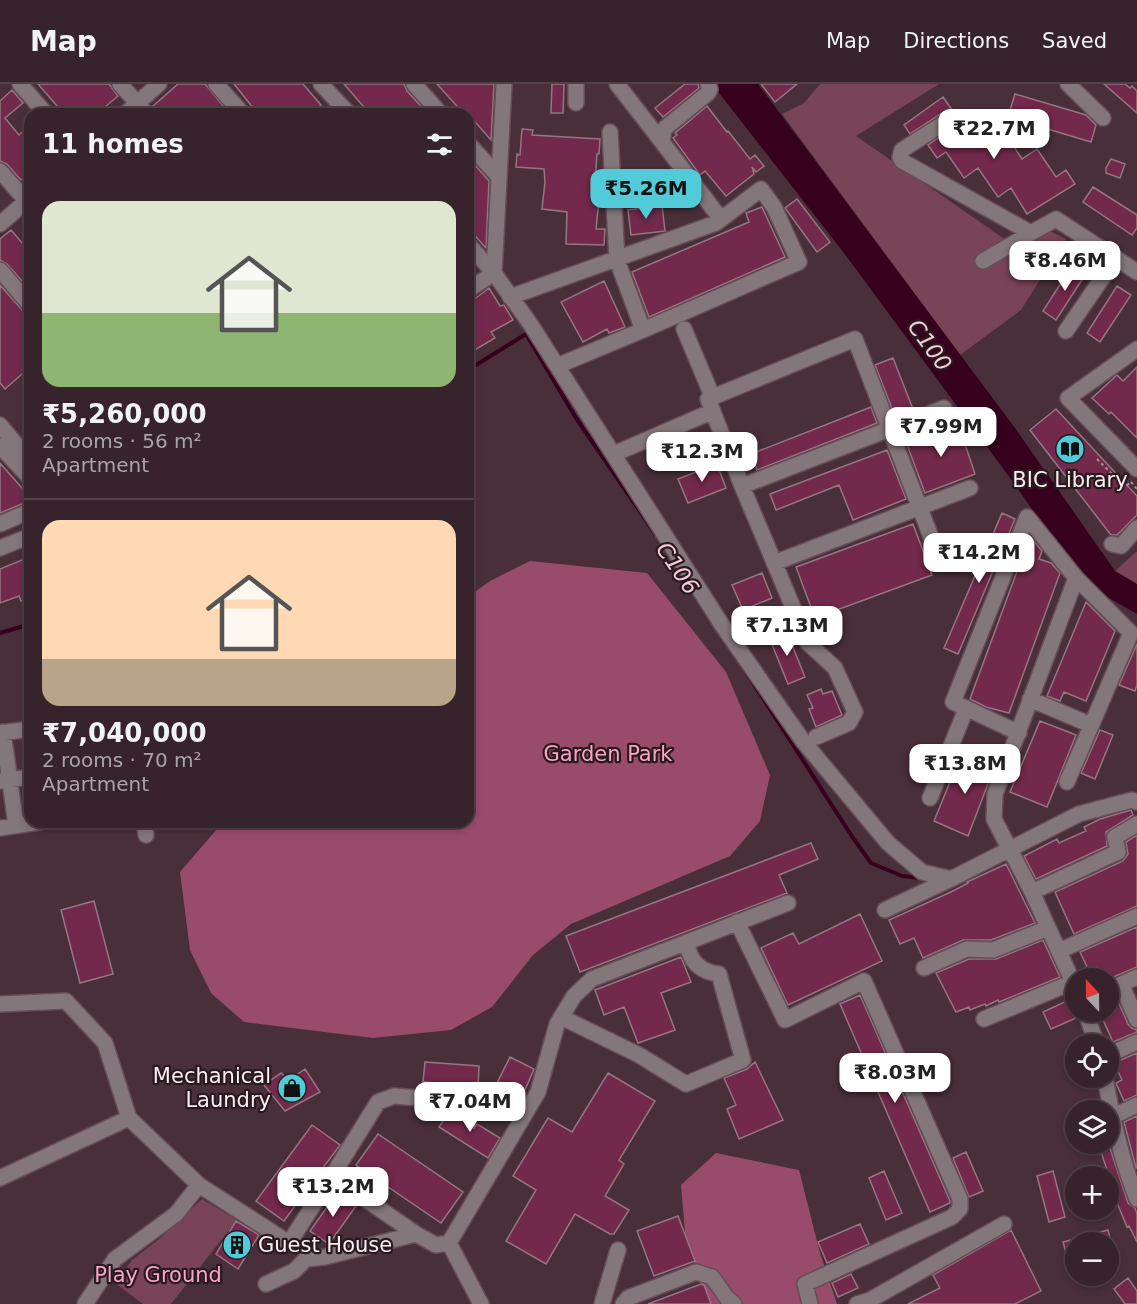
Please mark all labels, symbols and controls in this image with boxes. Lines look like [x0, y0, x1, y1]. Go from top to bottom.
text: Map [30, 25, 97, 58]
text: Map [826, 29, 870, 53]
text: Directions [903, 29, 1009, 53]
text: Saved [1042, 29, 1107, 53]
pin: ₹22.7M [945, 109, 1043, 160]
text: ₹22.7M [952, 116, 1036, 140]
icon: filters [423, 128, 456, 161]
text: 11 homes [42, 129, 184, 159]
pin: ₹5.26M [597, 169, 695, 220]
text: ₹5.26M [604, 176, 688, 200]
icon: home [195, 240, 303, 348]
pin: ₹8.46M [1016, 241, 1114, 292]
text: ₹8.46M [1023, 248, 1107, 272]
water label: C100 [903, 315, 957, 376]
text: ₹5,260,000 [42, 399, 206, 429]
pin: ₹7.99M [892, 407, 990, 458]
text: ₹7.99M [899, 414, 983, 438]
text: 2 rooms · 56 m² [42, 429, 202, 453]
pin: ₹12.3M [653, 432, 751, 483]
library icon: BIC Library [1054, 433, 1086, 465]
text: ₹12.3M [660, 439, 744, 463]
text: Apartment [42, 453, 149, 477]
place label: BIC Library [1012, 468, 1128, 492]
pin: ₹14.2M [930, 533, 1028, 584]
water label: C106 [651, 538, 704, 599]
text: ₹14.2M [937, 540, 1021, 564]
icon: home [195, 559, 303, 667]
pin: ₹7.13M [738, 606, 836, 657]
text: ₹7.13M [745, 613, 829, 637]
text: ₹7,040,000 [42, 718, 206, 748]
park label: Garden Park [543, 742, 673, 766]
pin: ₹13.8M [916, 744, 1014, 795]
text: 2 rooms · 70 m² [42, 748, 202, 772]
text: ₹13.8M [923, 751, 1007, 775]
text: Apartment [42, 772, 149, 796]
north arrow [1065, 968, 1119, 1022]
map controls [1065, 968, 1119, 1286]
button: locate [1065, 1034, 1119, 1088]
pin: ₹8.03M [846, 1053, 944, 1104]
text: ₹8.03M [853, 1060, 937, 1084]
place label: Mechanical Laundry [153, 1064, 271, 1112]
shop icon: Mechanical Laundry [276, 1072, 308, 1104]
pin: ₹7.04M [421, 1082, 519, 1133]
text: ₹7.04M [428, 1089, 512, 1113]
button: layers [1065, 1100, 1119, 1154]
button: + [1065, 1166, 1119, 1220]
pin: ₹13.2M [284, 1167, 382, 1218]
text: ₹13.2M [291, 1174, 375, 1198]
building icon: Guest House [221, 1229, 253, 1261]
button: − [1065, 1232, 1119, 1286]
place label: Guest House [258, 1233, 392, 1257]
park label: Play Ground [94, 1263, 222, 1287]

